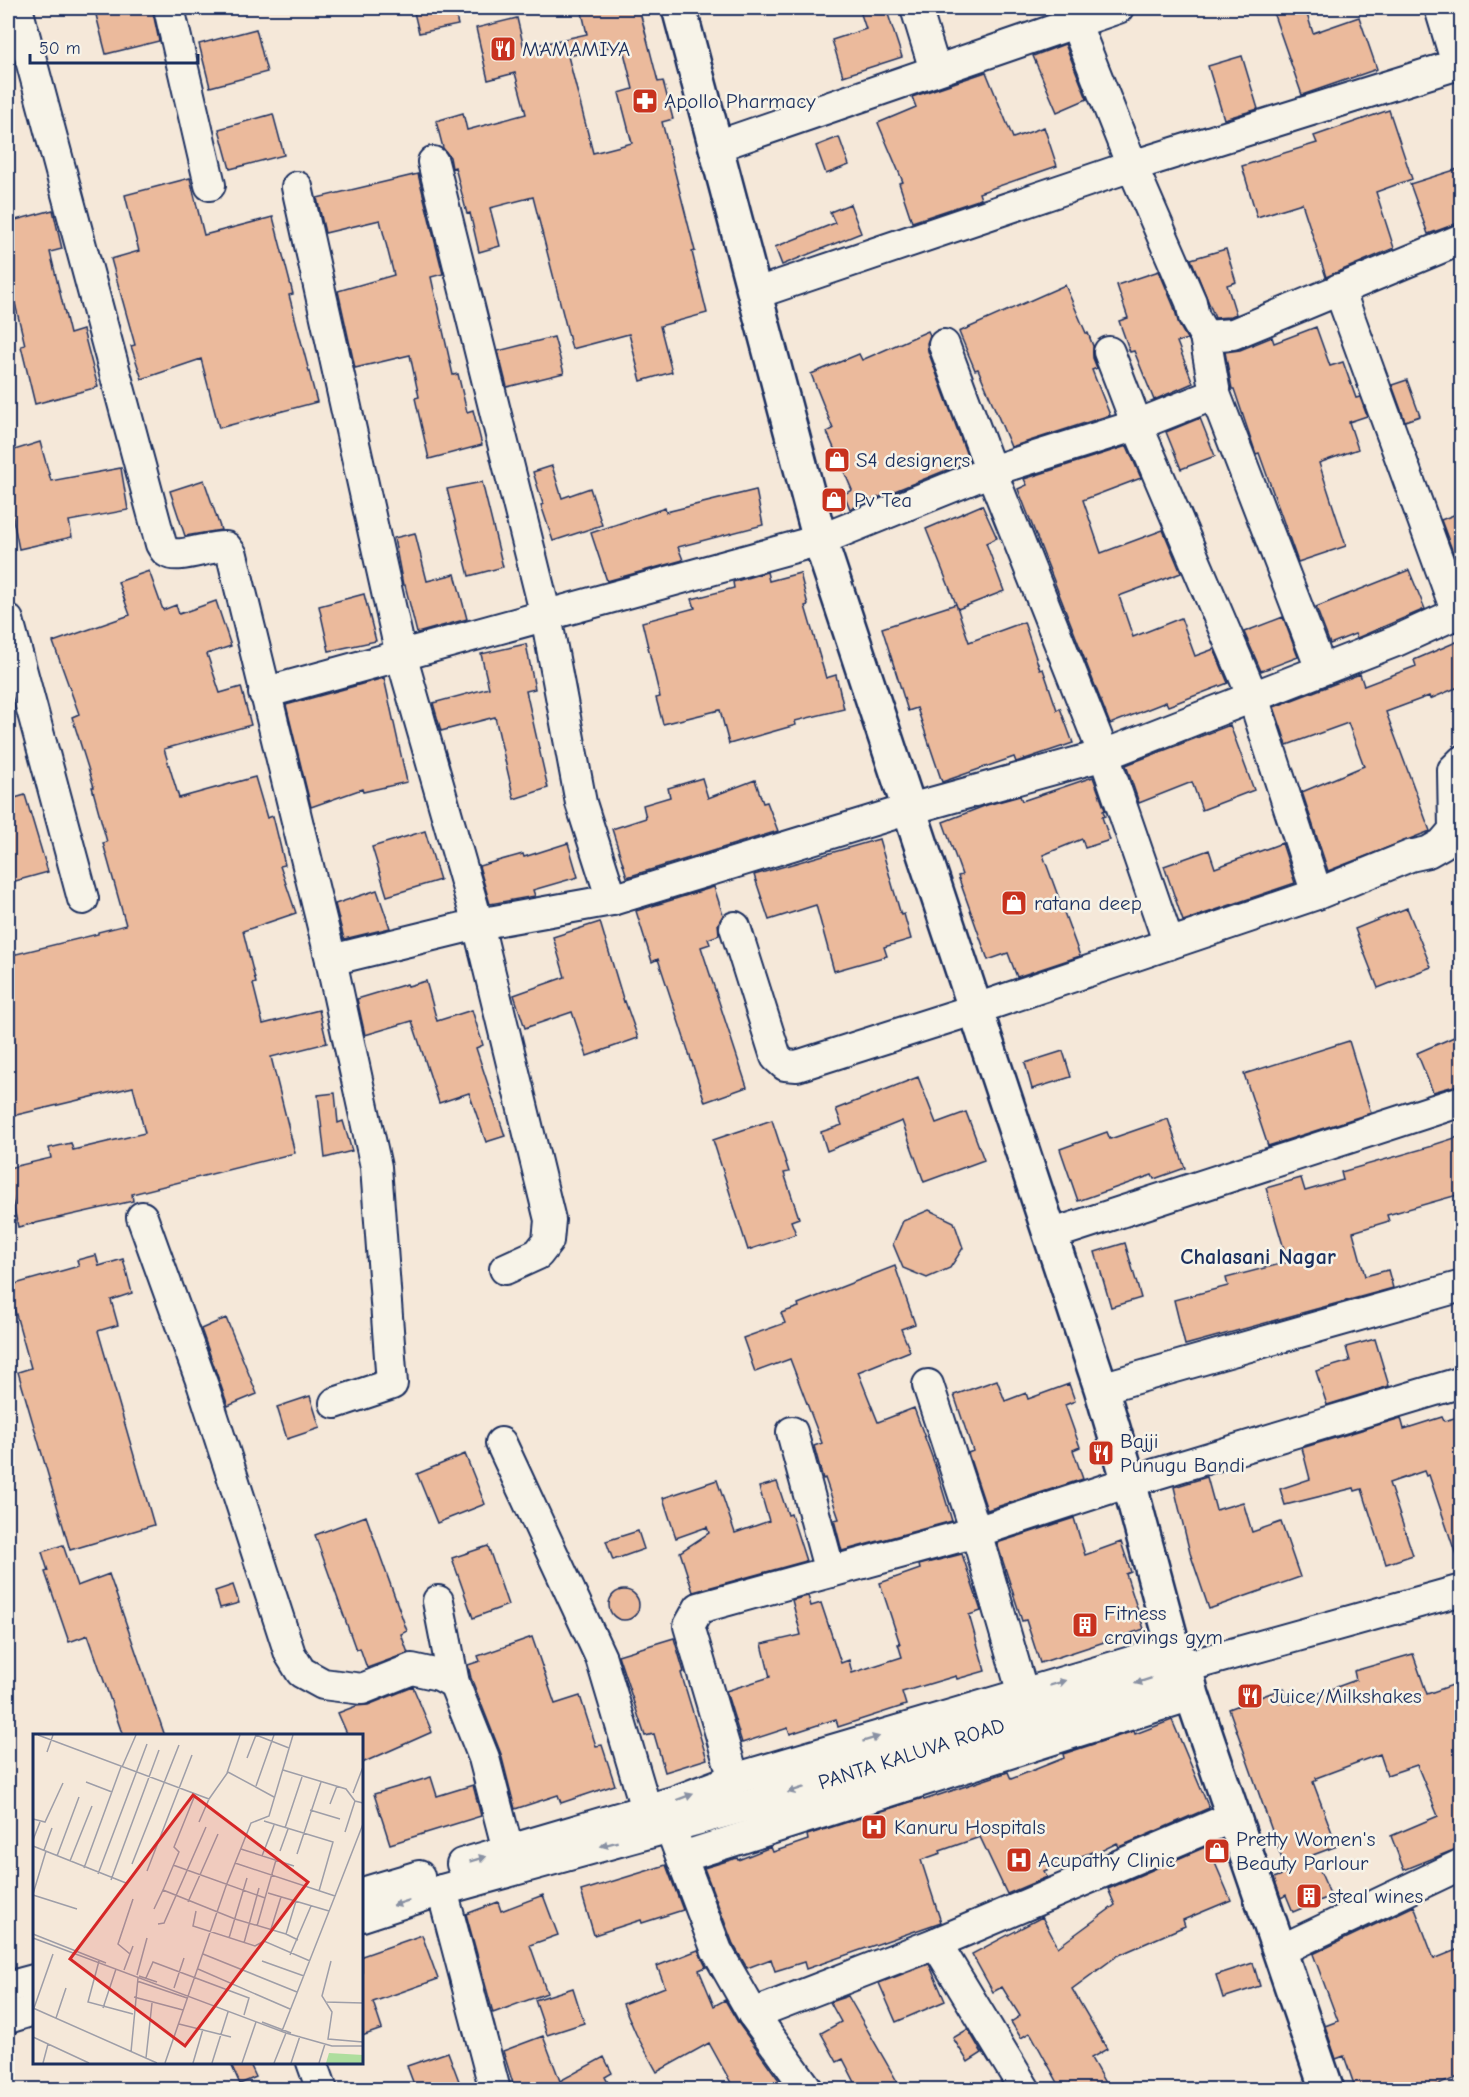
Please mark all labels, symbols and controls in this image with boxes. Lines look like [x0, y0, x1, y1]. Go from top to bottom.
scale bar [30, 27, 198, 65]
restaurant icon: MAMAMIYA [488, 34, 518, 64]
place label: MAMAMIYA [522, 37, 630, 61]
text: 50 m [39, 38, 81, 59]
pharmacy icon: Apollo Pharmacy [630, 86, 660, 116]
place label: Apollo Pharmacy [664, 89, 816, 113]
shop icon: S4 designers [822, 445, 852, 475]
place label: S4 designers [856, 448, 970, 472]
shop icon: Pv Tea [819, 485, 849, 515]
place label: Pv Tea [854, 488, 912, 512]
shop icon: ratana deep [999, 888, 1029, 918]
place label: ratana deep [1034, 891, 1142, 915]
district label: Chalasani Nagar [1180, 1244, 1336, 1270]
place label: Bajji Punugu Bandi [1120, 1429, 1245, 1477]
restaurant icon: Bajji Punugu Bandi [1086, 1438, 1116, 1468]
place label: Fitness cravings gym [1104, 1601, 1223, 1649]
building icon: Fitness cravings gym [1070, 1610, 1100, 1640]
one-way arrow [1133, 1676, 1151, 1686]
one-way arrow [1049, 1678, 1067, 1687]
restaurant icon: Juice/Milkshakes [1235, 1681, 1265, 1711]
place label: Juice/Milkshakes [1270, 1684, 1422, 1708]
street label: PANTA KALUVA ROAD [815, 1713, 1008, 1795]
inset map [33, 1734, 363, 2064]
one-way arrow [862, 1734, 880, 1743]
one-way arrow [787, 1786, 805, 1795]
one-way arrow [676, 1792, 694, 1802]
hospital icon: Kanuru Hospitals [859, 1812, 889, 1842]
place label: Kanuru Hospitals [894, 1815, 1045, 1839]
place label: Pretty Women's Beauty Parlour [1236, 1827, 1375, 1875]
shop icon: Pretty Women's Beauty Parlour [1202, 1836, 1232, 1866]
one-way arrow [600, 1840, 618, 1849]
hospital icon: Acupathy Clinic [1004, 1845, 1034, 1875]
place label: Acupathy Clinic [1038, 1848, 1175, 1872]
one-way arrow [469, 1854, 487, 1863]
building icon: steal wines [1294, 1881, 1324, 1911]
place label: steal wines [1328, 1884, 1423, 1908]
one-way arrow [392, 1899, 410, 1908]

